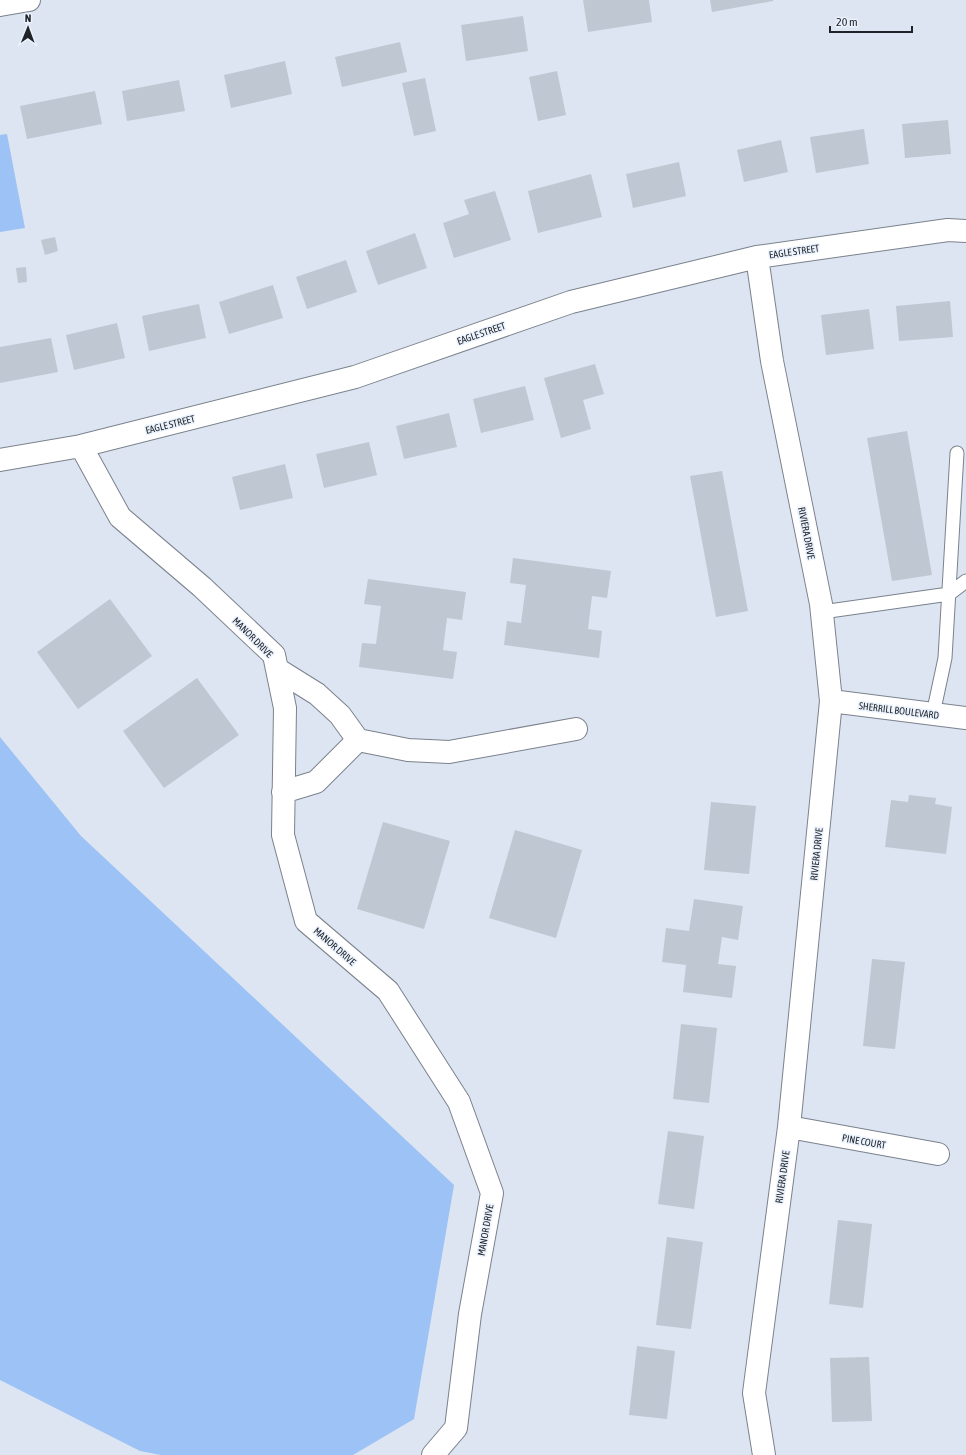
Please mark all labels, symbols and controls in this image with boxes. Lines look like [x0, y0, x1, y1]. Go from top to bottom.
north arrow [8, 8, 48, 48]
scale bar [830, 8, 912, 34]
text: N [25, 12, 32, 24]
text: 20 m [836, 15, 858, 29]
street label: EAGLE STREET [768, 242, 820, 260]
street label: EAGLE STREET [456, 320, 507, 347]
street label: EAGLE STREET [144, 413, 197, 436]
street label: RIVIERA DRIVE [796, 506, 817, 561]
street label: MANOR DRIVE [230, 615, 275, 660]
street label: SHERRILL BOULEVARD [858, 700, 940, 721]
street label: RIVIERA DRIVE [808, 826, 825, 881]
street label: MANOR DRIVE [311, 925, 358, 968]
street label: PINE COURT [841, 1132, 887, 1151]
street label: RIVIERA DRIVE [773, 1149, 792, 1204]
street label: MANOR DRIVE [476, 1203, 496, 1257]

